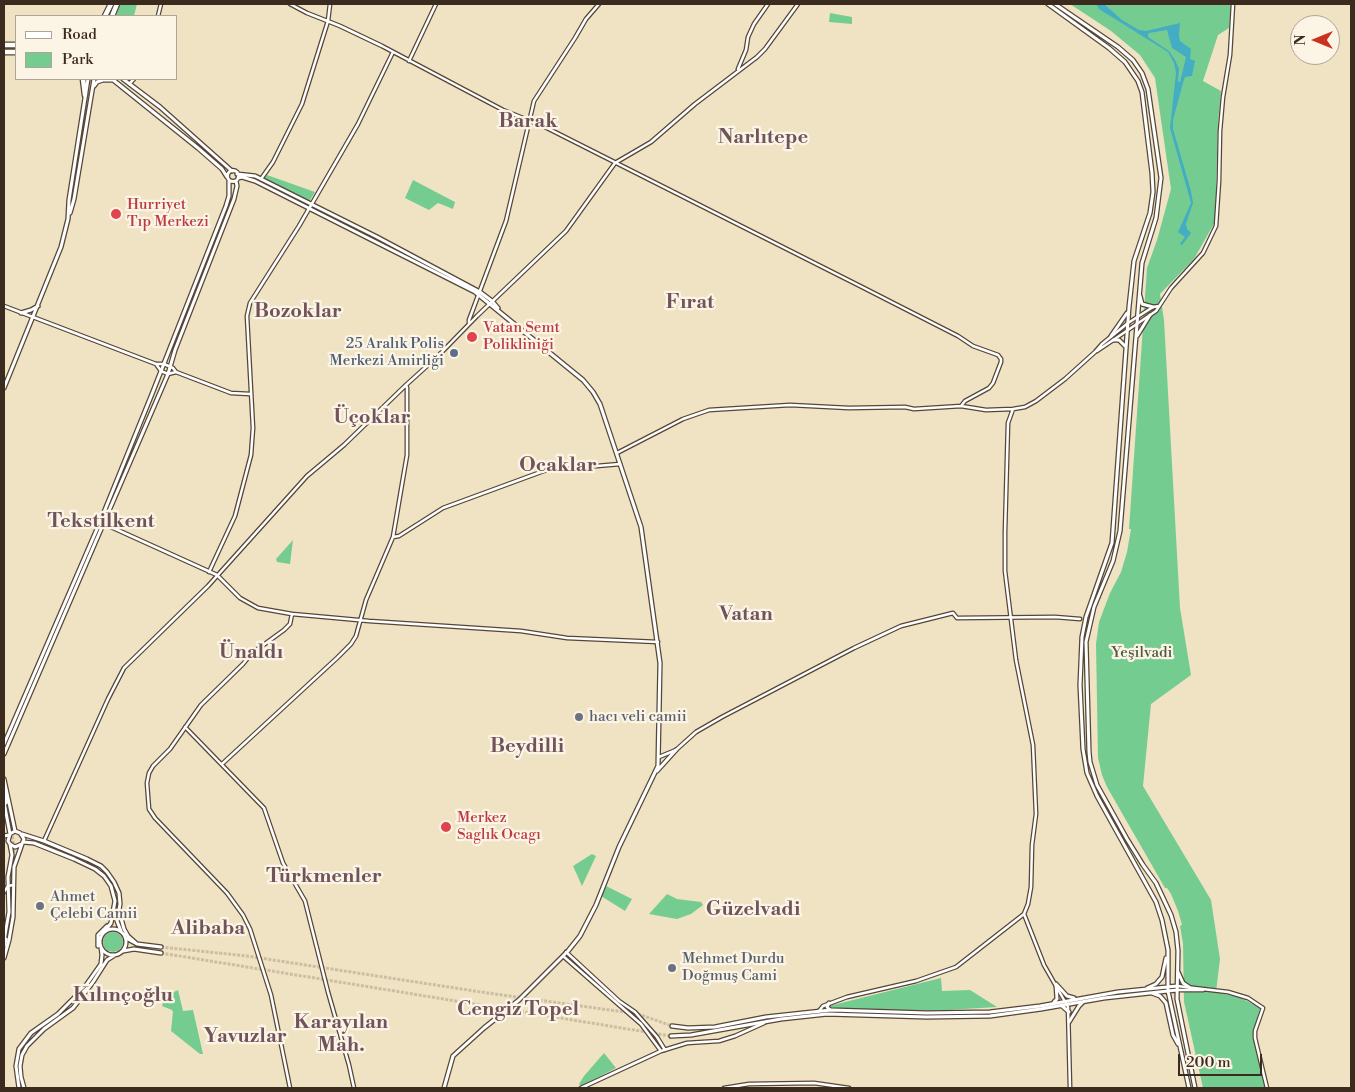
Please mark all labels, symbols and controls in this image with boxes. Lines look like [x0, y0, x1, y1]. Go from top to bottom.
legend [15, 15, 178, 80]
north arrow [1290, 15, 1340, 65]
text: Road [62, 25, 97, 44]
text: N [1292, 34, 1310, 46]
text: Park [62, 50, 93, 69]
district label: Barak [499, 110, 557, 134]
district label: Narlıtepe [718, 126, 808, 150]
place label: Hurriyet Tıp Merkezi [127, 196, 209, 231]
marker: Hurriyet Tıp Merkezi [109, 207, 123, 221]
district label: Fırat [666, 291, 714, 315]
district label: Bozoklar [254, 300, 342, 324]
place label: Vatan Semt Polikliniği [483, 319, 560, 354]
marker: Vatan Semt Polikliniği [465, 330, 479, 344]
place label: 25 Aralık Polis Merkezi Amirliği [330, 335, 444, 370]
marker: 25 Aralık Polis Merkezi Amirliği [448, 347, 460, 359]
district label: Üçoklar [333, 406, 411, 430]
district label: Ocaklar [519, 454, 597, 478]
district label: Tekstilkent [47, 510, 155, 534]
district label: Vatan [719, 603, 773, 627]
district label: Ünaldı [219, 641, 283, 665]
park label: Yeşilvadi [1112, 644, 1172, 662]
place label: hacı veli camii [589, 708, 687, 726]
marker: hacı veli camii [573, 711, 585, 723]
district label: Beydilli [490, 735, 564, 759]
place label: Merkez Saglık Ocagı [457, 809, 541, 844]
marker: Merkez Saglık Ocagı [439, 820, 453, 834]
district label: Türkmenler [266, 865, 382, 889]
place label: Ahmet Çelebi Camii [50, 888, 137, 923]
district label: Güzelvadi [706, 898, 800, 922]
marker: Ahmet Çelebi Camii [34, 900, 46, 912]
district label: Alibaba [171, 917, 245, 941]
place label: Mehmet Durdu Doğmuş Cami [682, 950, 785, 985]
marker: Mehmet Durdu Doğmuş Cami [666, 962, 678, 974]
district label: Kılınçoğlu [73, 984, 173, 1008]
district label: Cengiz Topel [457, 998, 579, 1022]
district label: Karayılan Mah. [294, 1011, 388, 1058]
district label: Yavuzlar [203, 1025, 287, 1049]
scale bar [1180, 1044, 1264, 1076]
text: 200 m [1186, 1053, 1231, 1072]

